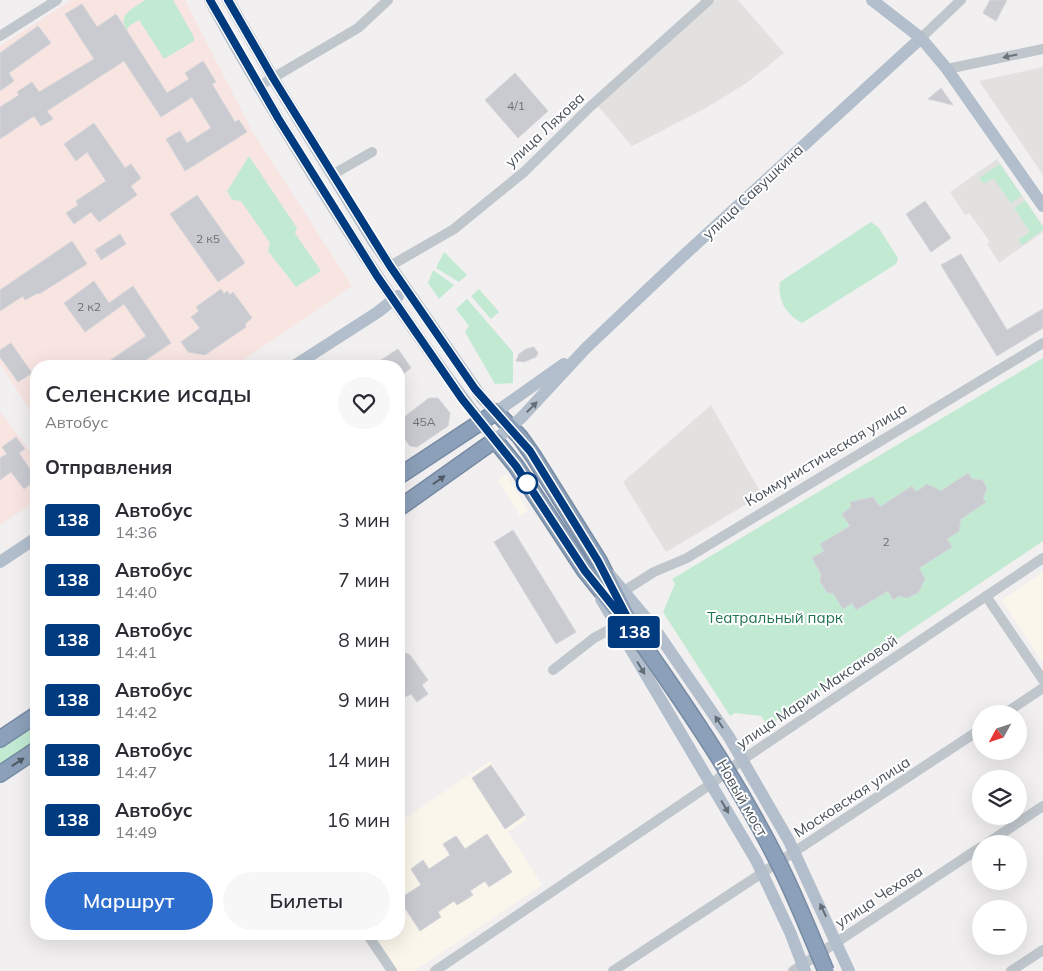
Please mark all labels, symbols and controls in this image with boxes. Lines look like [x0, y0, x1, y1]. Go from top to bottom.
one-way arrow [1003, 52, 1018, 60]
street label: улица Ляхова [501, 88, 588, 171]
house number: 4/1 [507, 98, 525, 113]
street label: улица Савушкина [698, 140, 807, 243]
house number: 2 к5 [196, 231, 220, 246]
house number: 2 к2 [77, 299, 101, 314]
button: heart [338, 377, 390, 429]
text: Селенские исады [45, 378, 252, 408]
street label: Коммунистическая улица [741, 399, 910, 510]
one-way arrow [525, 402, 537, 414]
text: Автобус [45, 412, 108, 432]
house number: 45А [412, 414, 436, 429]
text: Отправления [45, 455, 172, 479]
unlabelled marker [516, 472, 538, 494]
one-way arrow [432, 475, 446, 485]
text: Автобус [115, 498, 193, 522]
text: 138 [56, 508, 89, 531]
text: 3 мин [338, 508, 390, 532]
text: 14:36 [115, 522, 157, 542]
house number: 2 [882, 534, 890, 549]
text: Автобус [115, 558, 193, 582]
text: 138 [56, 568, 89, 591]
text: 7 мин [338, 568, 390, 592]
text: 14:40 [115, 582, 157, 602]
park label: Театральный парк [707, 608, 844, 627]
line badge: 138 [605, 616, 663, 648]
text: Автобус [115, 618, 193, 642]
text: 138 [618, 620, 650, 643]
text: 138 [56, 628, 89, 651]
text: 8 мин [338, 628, 390, 652]
street label: улица Марии Максаковой [733, 631, 901, 753]
text: 14:41 [115, 642, 157, 662]
one-way arrow [636, 661, 645, 674]
text: Автобус [115, 678, 193, 702]
text: 138 [56, 688, 89, 711]
text: 9 мин [338, 688, 390, 712]
text: 14:42 [115, 702, 157, 722]
north arrow [972, 705, 1028, 760]
map controls [972, 705, 1027, 955]
one-way arrow [714, 715, 724, 729]
text: Автобус [115, 738, 193, 762]
text: 138 [56, 748, 89, 771]
text: 14 мин [327, 748, 390, 772]
street label: Московская улица [790, 752, 914, 841]
street label: Новый мост [713, 756, 772, 840]
one-way arrow [11, 757, 25, 767]
text: 14:47 [115, 762, 157, 782]
button: layers [972, 770, 1027, 825]
text: Автобус [115, 798, 193, 822]
one-way arrow [721, 799, 729, 814]
text: 138 [56, 808, 89, 831]
text: 16 мин [327, 808, 390, 832]
text: 14:49 [115, 822, 157, 842]
button: + [972, 835, 1027, 890]
street label: улица Чехова [831, 861, 926, 932]
button: Маршрут [45, 872, 213, 930]
button: Билеты [223, 872, 390, 930]
button: − [972, 900, 1027, 955]
one-way arrow [818, 903, 826, 917]

